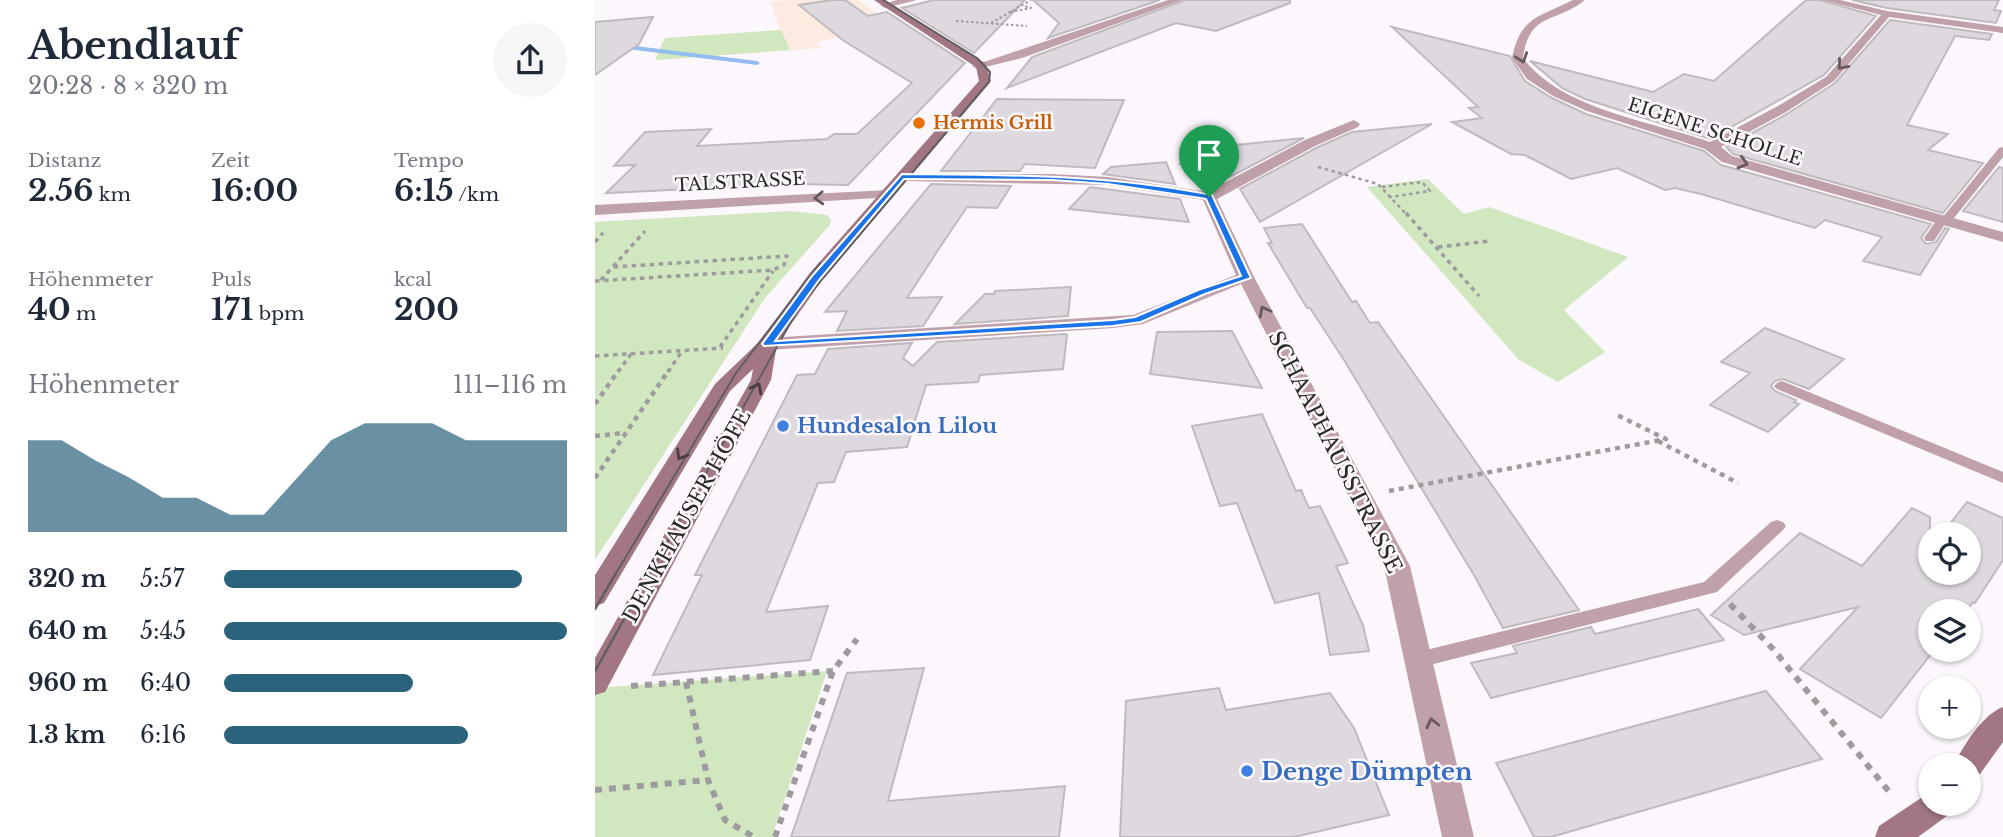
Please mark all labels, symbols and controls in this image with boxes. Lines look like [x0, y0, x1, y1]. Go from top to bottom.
text: Abendlauf [28, 22, 240, 69]
button: share [493, 23, 567, 97]
one-way arrow [1513, 51, 1528, 64]
one-way arrow [1838, 57, 1850, 70]
text: 20:28 · 8 × 320 m [28, 72, 228, 100]
street label: EIGENE SCHOLLE [1625, 93, 1805, 171]
place label: Hermis Grill [933, 112, 1053, 134]
marker: Hermis Grill [911, 115, 927, 131]
pin [1179, 125, 1239, 197]
icon: arrive [1190, 136, 1228, 174]
text: Distanz [28, 149, 101, 172]
text: Zeit [211, 149, 250, 172]
text: Tempo [394, 149, 464, 172]
one-way arrow [1736, 155, 1748, 169]
street label: TALSTRASSE [674, 168, 806, 196]
text: 2.56 [28, 172, 93, 209]
text: 16:00 [211, 172, 298, 209]
text: 6:15 [394, 172, 454, 209]
text: km [93, 183, 131, 206]
text: /km [454, 183, 499, 206]
one-way arrow [814, 190, 825, 205]
text: Höhenmeter [28, 268, 153, 291]
text: Puls [211, 268, 252, 291]
text: kcal [394, 268, 432, 291]
text: 40 [28, 291, 71, 328]
text: 171 [211, 291, 253, 328]
text: 200 [394, 291, 459, 328]
text: m [71, 302, 96, 325]
text: bpm [253, 302, 304, 325]
one-way arrow [1259, 306, 1272, 318]
street label: SCHAAPHAUSSTRASSE [1263, 327, 1407, 577]
text: Höhenmeter [28, 371, 179, 399]
text: 111–116 m [453, 371, 567, 399]
one-way arrow [748, 382, 762, 395]
street label: DENKHAUSER HÖFE [617, 405, 757, 627]
place label: Hundesalon Lilou [797, 413, 997, 439]
marker: Hundesalon Lilou [775, 418, 791, 434]
one-way arrow [677, 447, 690, 460]
map controls [1918, 522, 1981, 816]
button: locate [1918, 522, 1981, 585]
text: 320 m [28, 565, 107, 593]
text: 5:57 [140, 565, 184, 593]
button: layers [1918, 599, 1981, 662]
text: 640 m [28, 617, 108, 645]
text: 5:45 [140, 617, 186, 645]
text: 960 m [28, 669, 108, 697]
text: 6:40 [140, 669, 191, 697]
button: + [1918, 676, 1981, 739]
one-way arrow [1426, 717, 1440, 729]
text: 1.3 km [28, 721, 106, 749]
text: 6:16 [140, 721, 186, 749]
button: − [1918, 753, 1981, 816]
place label: Denge Dümpten [1261, 757, 1473, 786]
marker: Denge Dümpten [1239, 763, 1255, 779]

